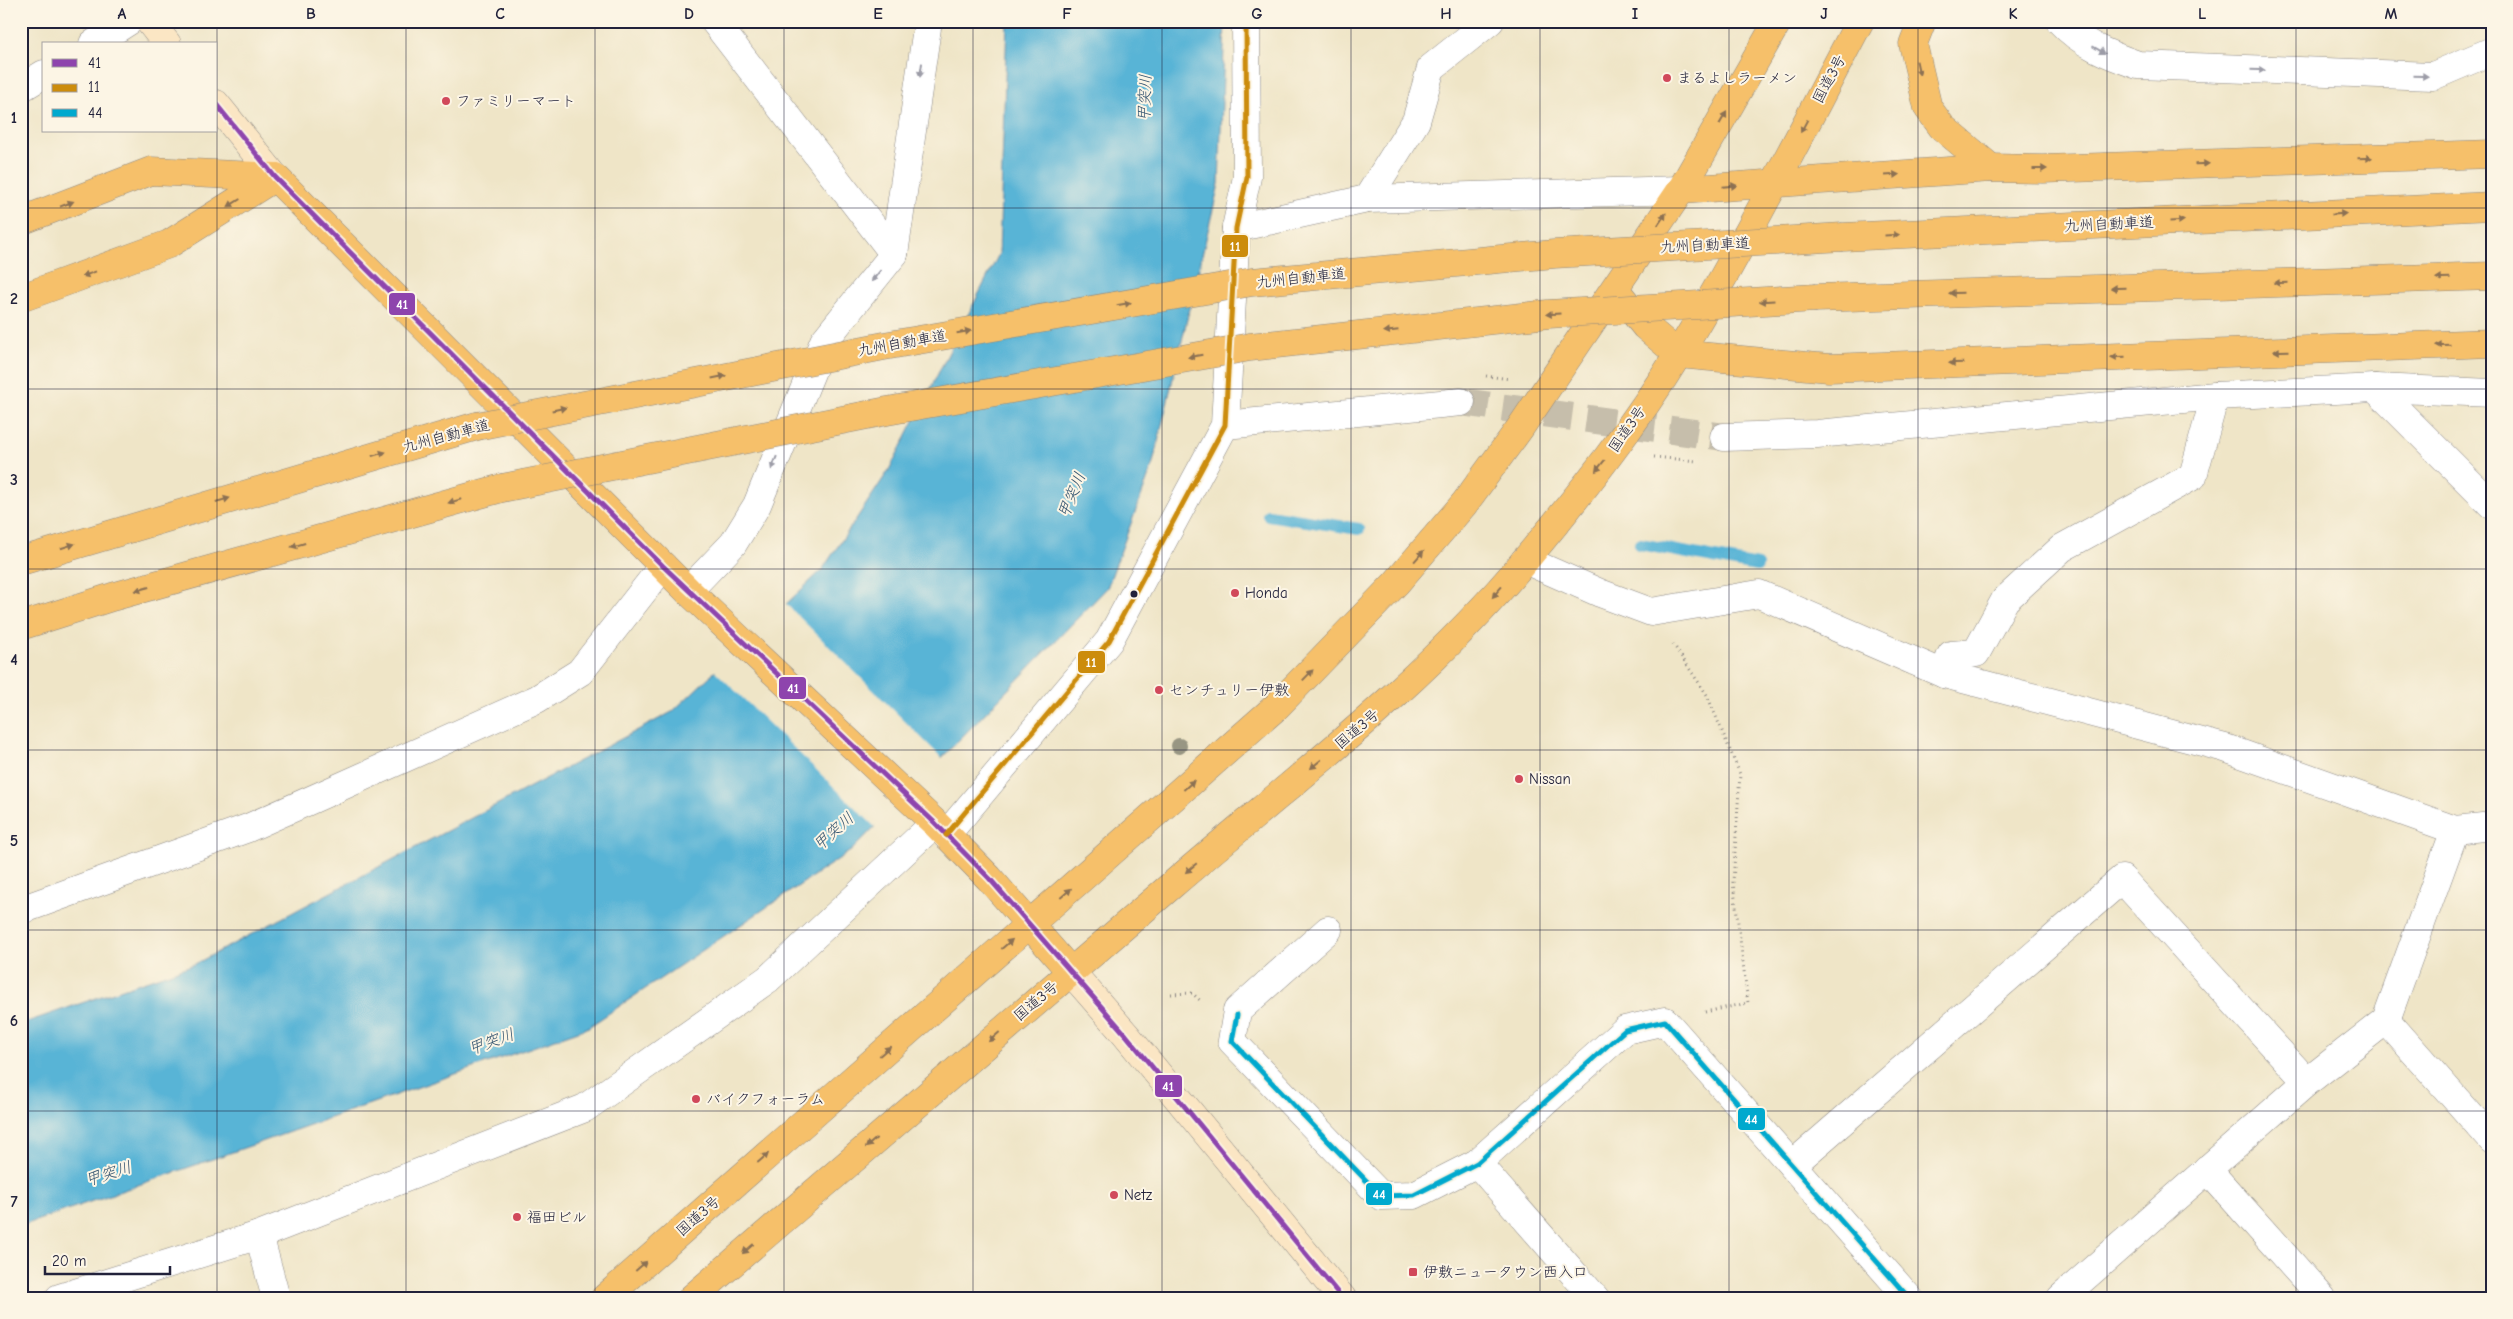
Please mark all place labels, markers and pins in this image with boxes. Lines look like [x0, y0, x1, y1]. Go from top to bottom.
place label: まるよしラーメン [1677, 69, 1797, 87]
marker: まるよしラーメン [1661, 72, 1673, 84]
place label: ファミリーマート [456, 92, 576, 110]
marker: ファミリーマート [440, 95, 452, 107]
place label: Honda [1245, 584, 1288, 602]
marker: Honda [1229, 587, 1241, 599]
unlabelled marker [1129, 589, 1139, 599]
place label: センチュリー伊敷 [1169, 681, 1289, 699]
marker: センチュリー伊敷 [1153, 684, 1165, 696]
place label: Nissan [1529, 770, 1571, 788]
marker: Nissan [1513, 773, 1525, 785]
place label: バイクフォーラム [706, 1090, 825, 1108]
marker: バイクフォーラム [690, 1093, 702, 1105]
place label: Netz [1124, 1186, 1153, 1204]
marker: Netz [1108, 1189, 1120, 1201]
place label: 福田ビル [527, 1208, 587, 1226]
marker: 福田ビル [511, 1211, 523, 1223]
place label: 伊敷ニュータウン西入口 [1423, 1263, 1588, 1281]
marker: 伊敷ニュータウン西入口 [1407, 1266, 1419, 1278]

